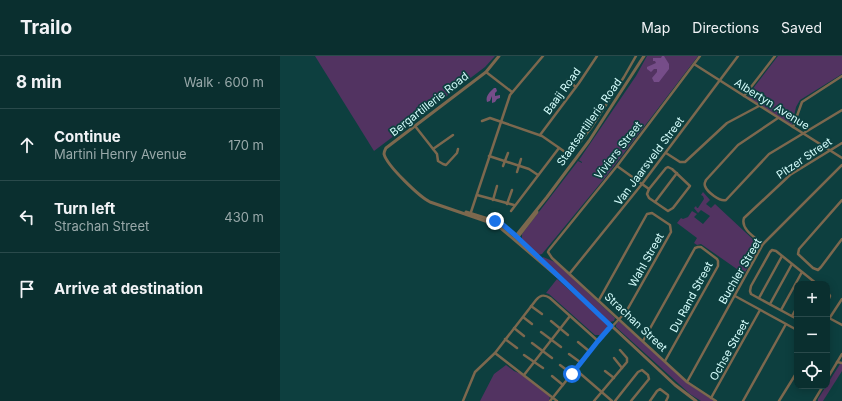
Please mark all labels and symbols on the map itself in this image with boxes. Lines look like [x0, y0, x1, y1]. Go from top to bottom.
street label: Baaij Road [540, 65, 584, 117]
street label: Bergartillerie Road [387, 69, 471, 139]
street label: Staatsartillerie Road [553, 75, 625, 169]
street label: Albertyn Avenue [732, 75, 812, 133]
street label: Van Jaarsveld Street [611, 114, 687, 208]
street label: Viviers Street [591, 118, 645, 182]
street label: Pitzer Street [774, 134, 835, 182]
route end [486, 212, 504, 230]
street label: Wahl Street [625, 230, 667, 290]
street label: Buchler Street [715, 235, 765, 306]
street label: Du Rand Street [666, 259, 716, 335]
street label: Strachan Street [602, 289, 671, 355]
street label: Ochse Street [707, 317, 752, 383]
route start [563, 365, 581, 383]

